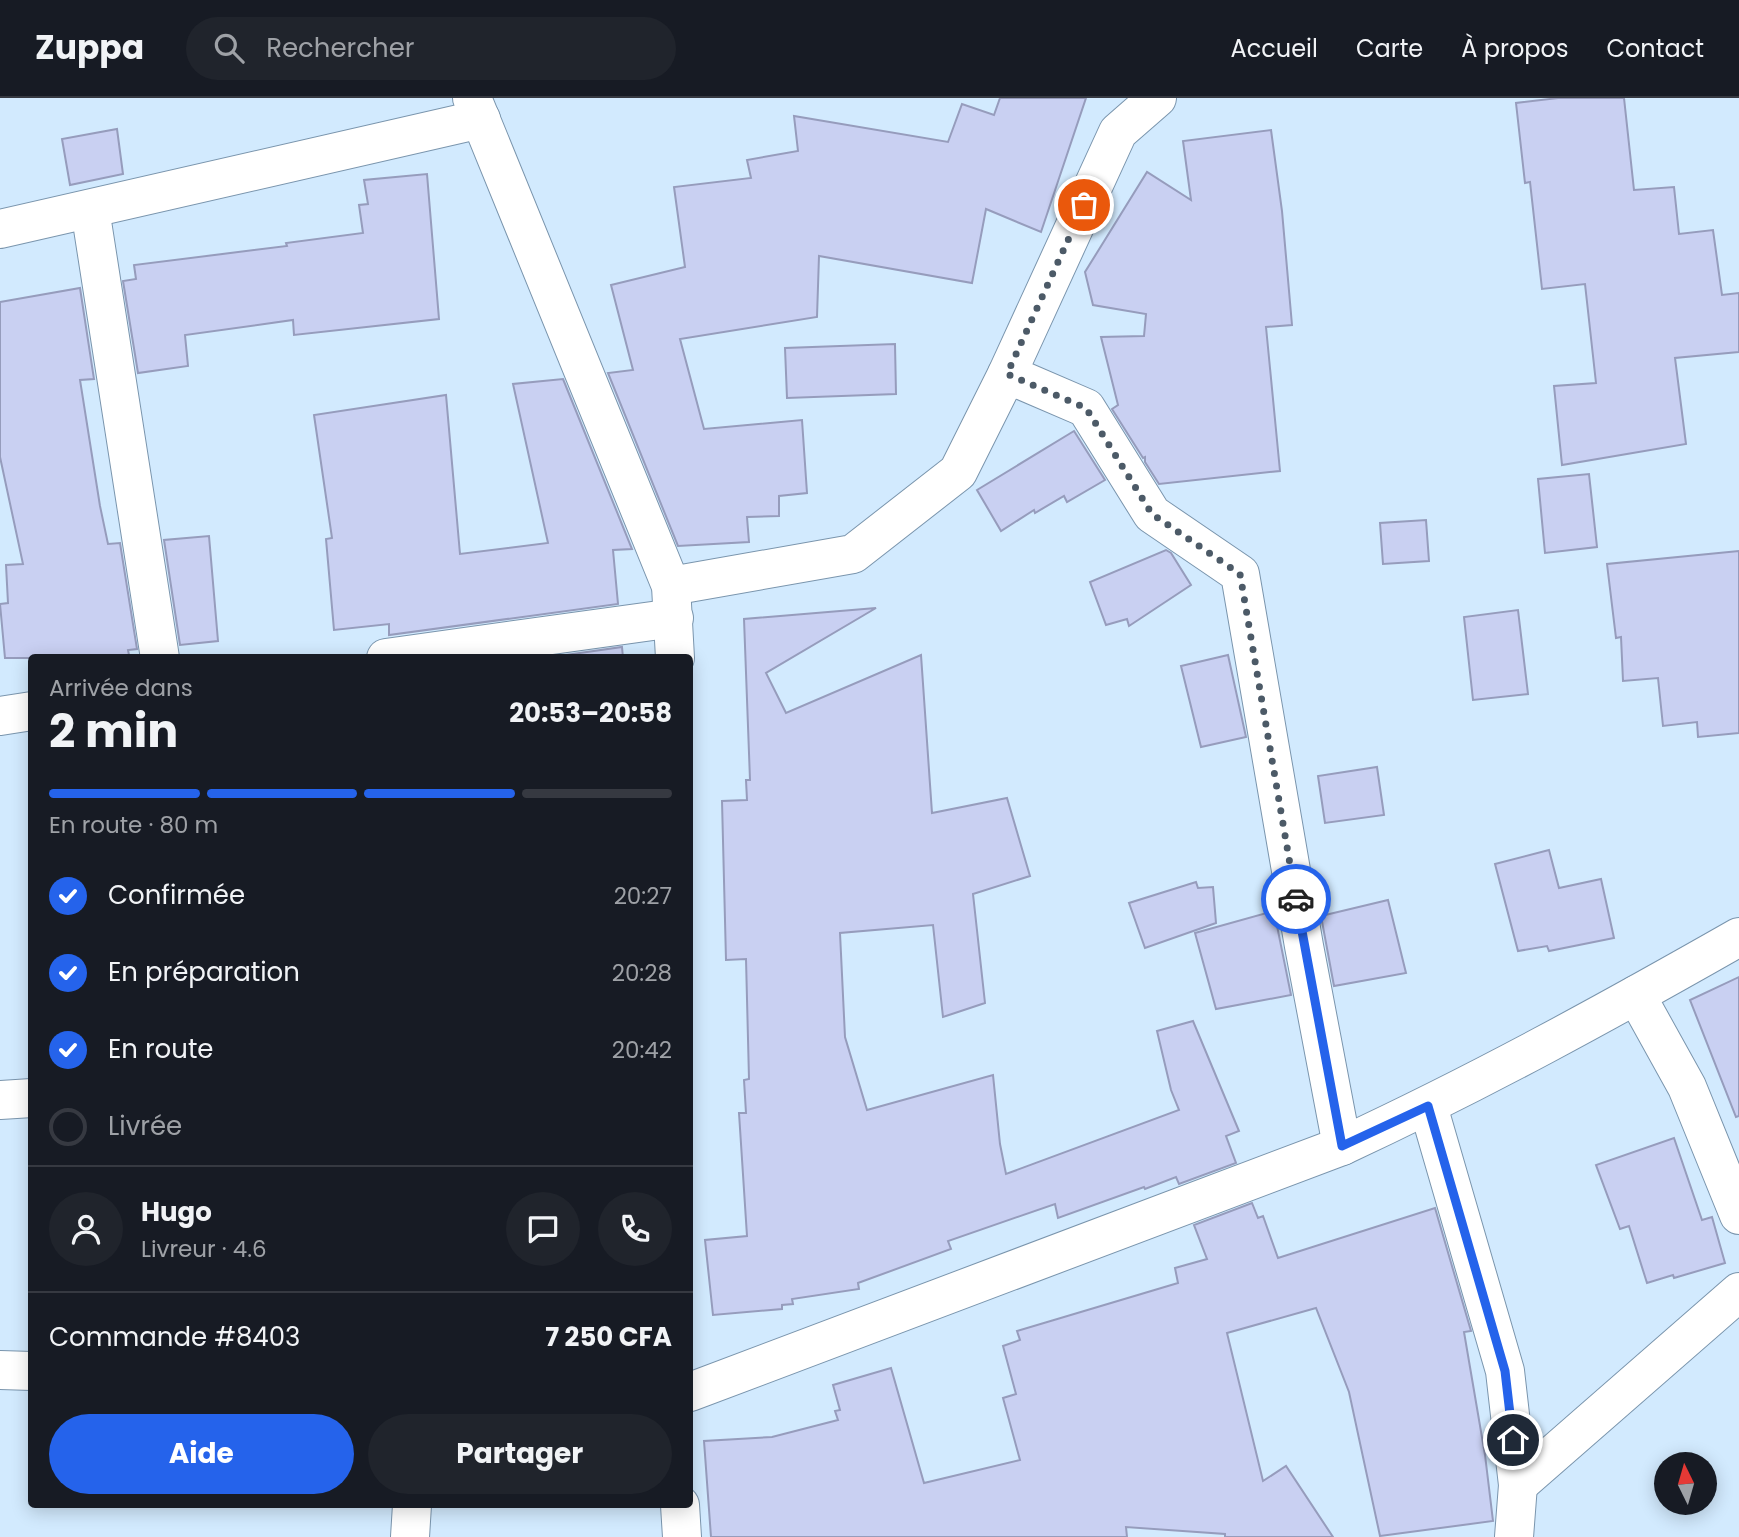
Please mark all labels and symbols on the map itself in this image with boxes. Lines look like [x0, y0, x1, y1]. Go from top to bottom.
pin [1054, 175, 1114, 235]
courier [1261, 864, 1331, 934]
pin [1483, 1410, 1543, 1470]
north arrow [1654, 1452, 1717, 1516]

